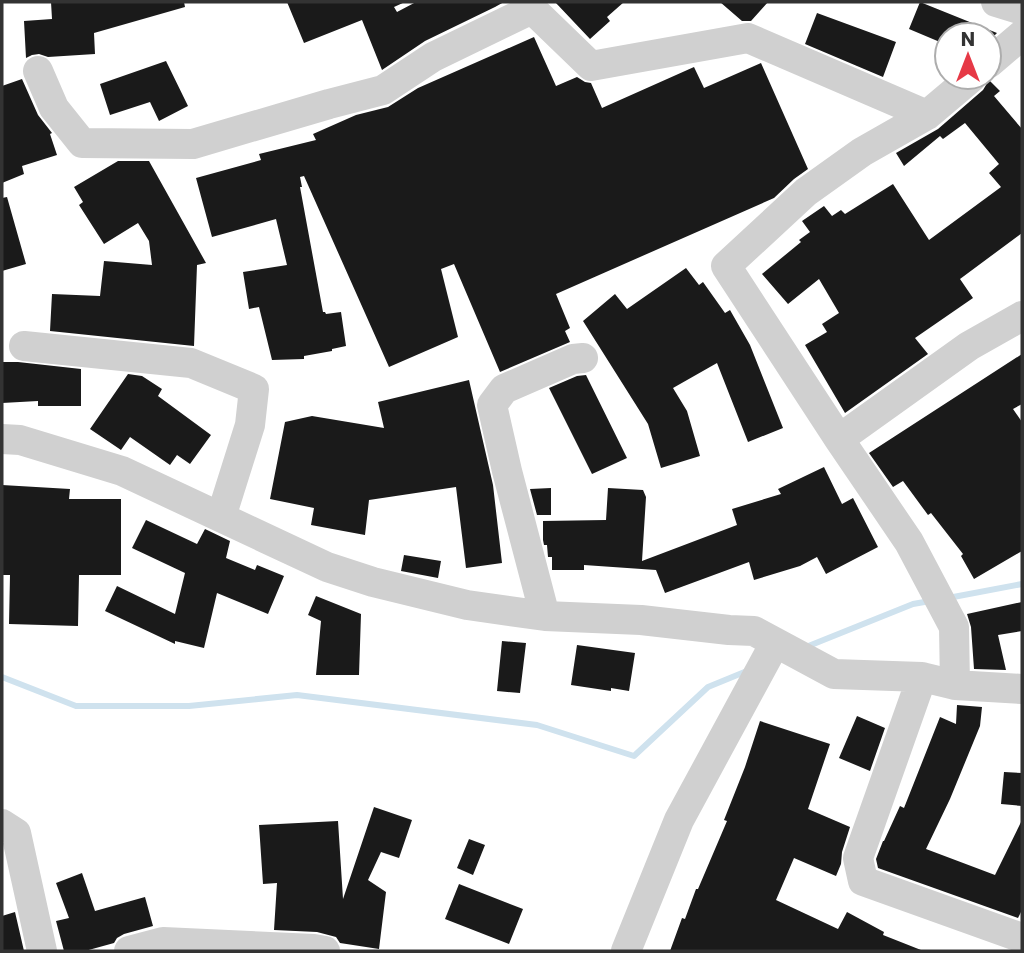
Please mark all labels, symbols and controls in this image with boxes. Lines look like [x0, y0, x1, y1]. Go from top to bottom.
north arrow [933, 21, 1003, 91]
text: N [961, 26, 975, 53]

